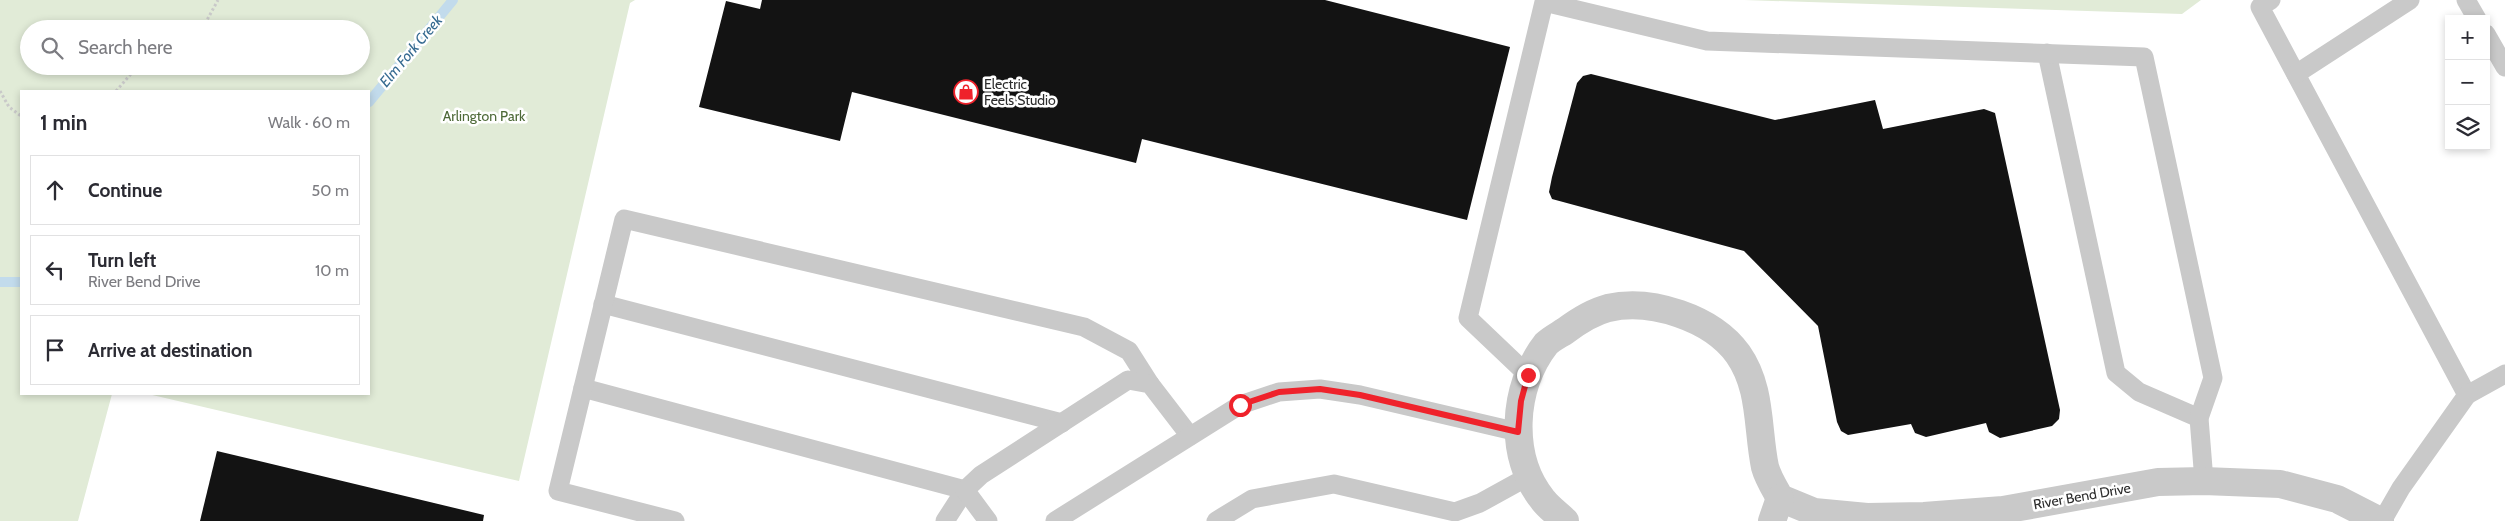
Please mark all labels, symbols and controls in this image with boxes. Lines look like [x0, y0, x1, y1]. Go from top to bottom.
water label: Elm Fork Creek [376, 11, 447, 91]
map controls [2445, 15, 2490, 150]
button: + [2445, 15, 2490, 60]
search box [20, 20, 370, 75]
icon: search [38, 34, 66, 62]
text: Search here [78, 36, 172, 59]
button: − [2445, 60, 2490, 105]
place label: Electric Feels Studio [984, 75, 1056, 109]
shop icon: Electric Feels Studio [953, 79, 979, 105]
button: layers [2445, 105, 2490, 150]
park label: Arlington Park [443, 107, 526, 125]
text: 1 min [40, 110, 87, 135]
text: Walk · 60 m [268, 113, 350, 132]
icon: ahead [41, 176, 69, 204]
text: Continue [88, 179, 162, 202]
text: 50 m [312, 181, 349, 200]
text: Turn left [88, 249, 156, 272]
icon: left [41, 256, 69, 284]
text: 10 m [315, 261, 349, 280]
text: River Bend Drive [88, 272, 201, 291]
icon: arrive [41, 336, 69, 364]
text: Arrive at destination [88, 339, 252, 362]
route end [1517, 364, 1540, 387]
route start [1229, 394, 1252, 417]
street label: River Bend Drive [2032, 479, 2132, 513]

